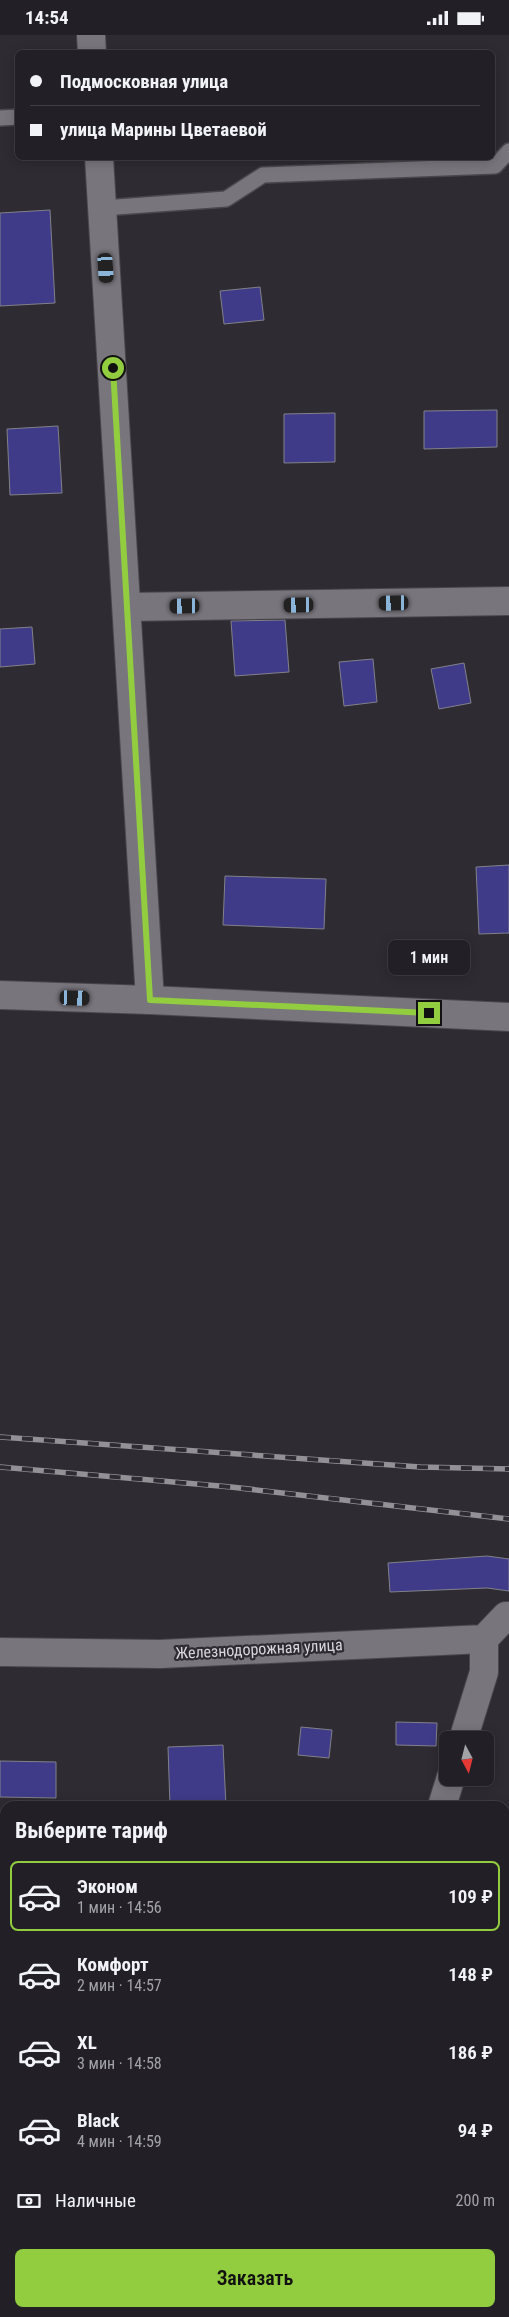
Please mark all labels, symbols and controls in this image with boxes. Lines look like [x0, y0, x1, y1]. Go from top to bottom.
text: 14:54 [25, 6, 69, 29]
text: Подмосковная улица [60, 70, 228, 93]
text: улица Марины Цветаевой [60, 118, 267, 141]
car [97, 253, 114, 283]
route start [102, 357, 124, 379]
car [378, 595, 409, 611]
car [283, 597, 314, 613]
car [169, 598, 200, 614]
callout: 1 мин [388, 941, 470, 975]
text: 1 мин [410, 948, 448, 967]
car [59, 990, 90, 1006]
route end [418, 1002, 440, 1024]
street label: Железнодорожная улица [175, 1635, 343, 1663]
north arrow [439, 1731, 494, 1786]
map controls [439, 1731, 494, 1786]
text: Выберите тариф [15, 1818, 168, 1843]
icon: car [17, 1874, 62, 1919]
text: Эконом [77, 1875, 138, 1898]
text: 109 ₽ [448, 1885, 493, 1908]
text: 1 мин · 14:56 [77, 1898, 162, 1917]
icon: car [17, 1952, 62, 1997]
text: Комфорт [77, 1953, 149, 1976]
text: 148 ₽ [448, 1963, 493, 1986]
text: 2 мин · 14:57 [77, 1976, 162, 1995]
icon: car [17, 2030, 62, 2075]
text: XL [77, 2031, 97, 2054]
text: 186 ₽ [448, 2041, 493, 2064]
text: 3 мин · 14:58 [77, 2054, 162, 2073]
icon: car [17, 2108, 62, 2153]
text: Black [77, 2109, 119, 2132]
text: 94 ₽ [458, 2119, 493, 2142]
text: 4 мин · 14:59 [77, 2132, 162, 2151]
icon: cash [15, 2187, 43, 2215]
text: Наличные [55, 2189, 136, 2212]
text: 200 m [456, 2191, 495, 2210]
button: Заказать [15, 2249, 495, 2307]

